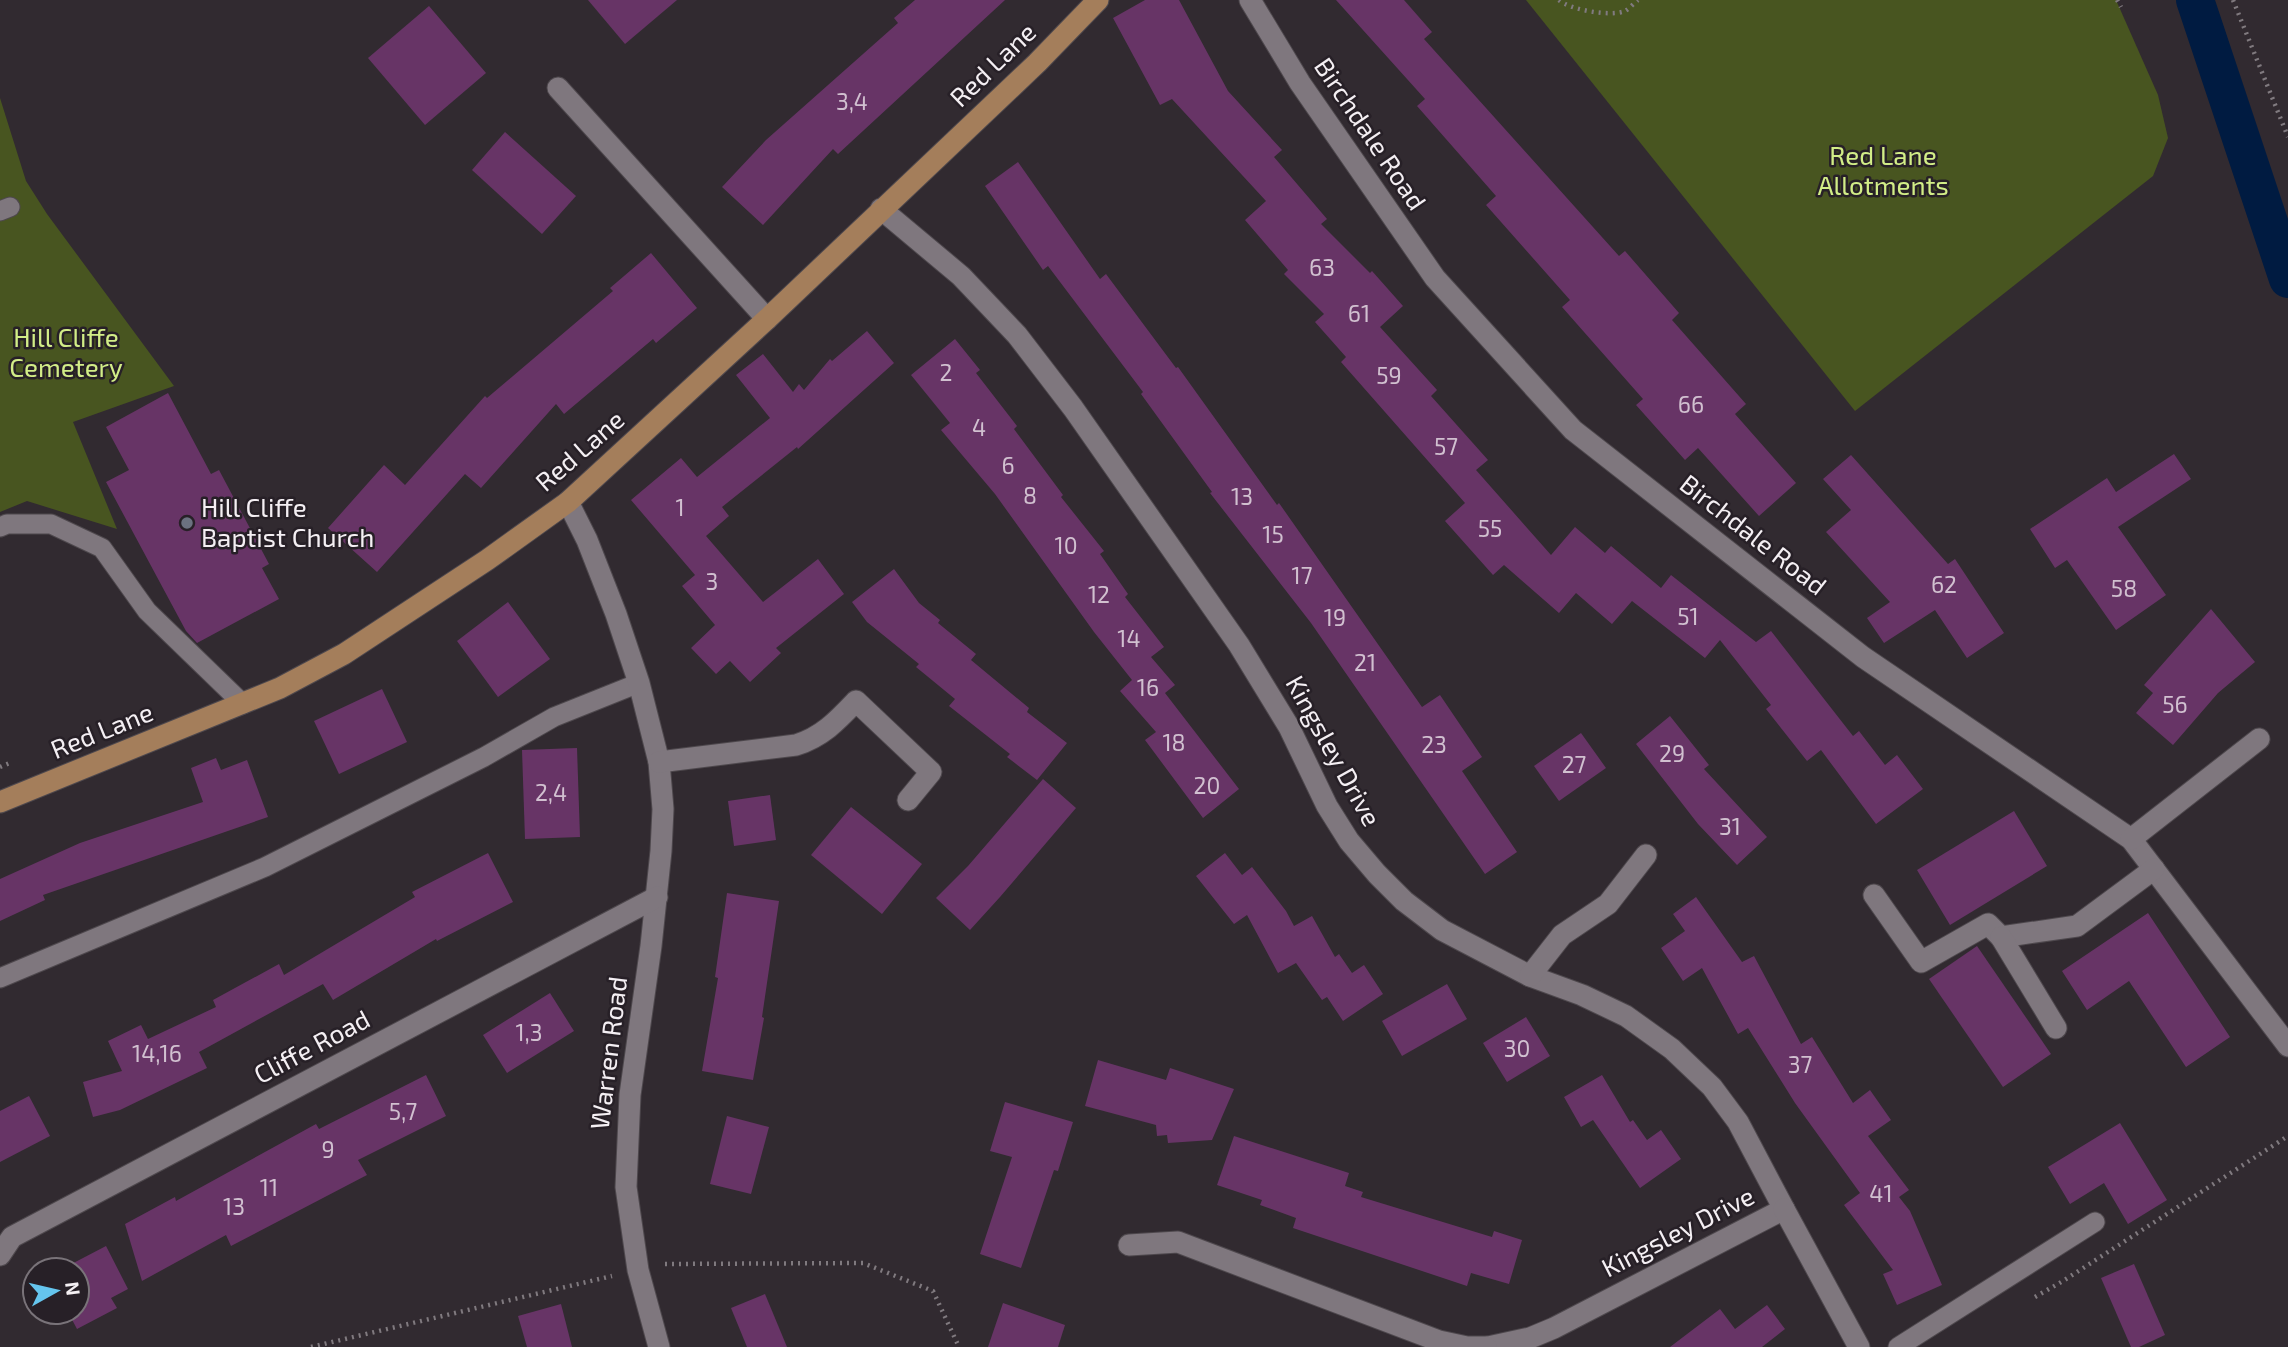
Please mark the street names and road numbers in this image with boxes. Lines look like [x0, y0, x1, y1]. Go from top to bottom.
street label: Red Lane [943, 15, 1041, 112]
street label: Birchdale Road [1309, 51, 1434, 215]
street label: Red Lane [528, 403, 630, 497]
street label: Birchdale Road [1675, 467, 1833, 601]
street label: Kingsley Drive [1280, 670, 1388, 831]
street label: Red Lane [46, 695, 157, 764]
street label: Warren Road [583, 975, 632, 1131]
street label: Cliffe Road [248, 1002, 375, 1089]
street label: Kingsley Drive [1596, 1179, 1759, 1282]

